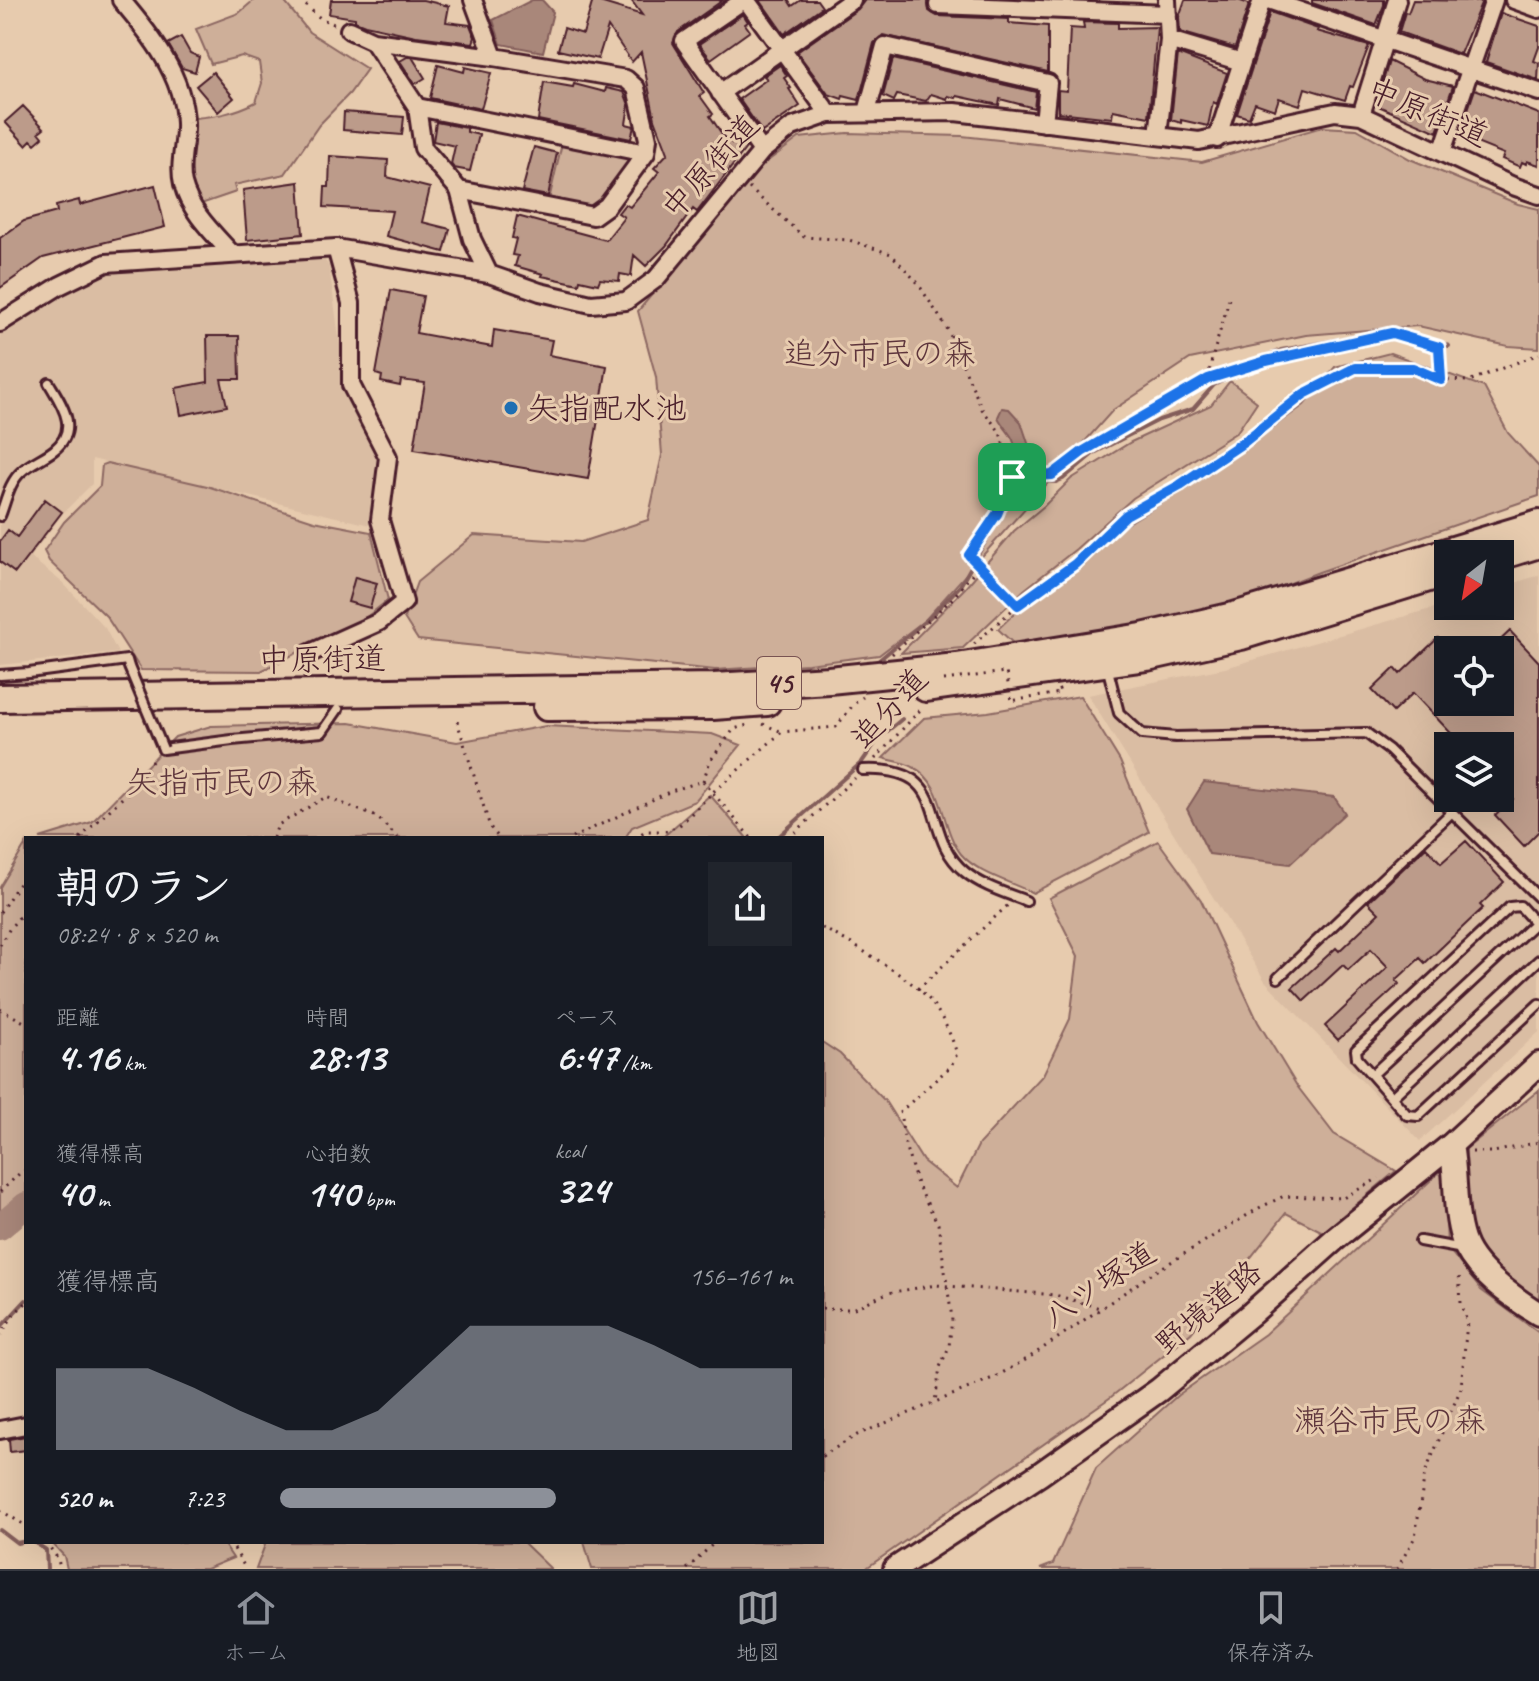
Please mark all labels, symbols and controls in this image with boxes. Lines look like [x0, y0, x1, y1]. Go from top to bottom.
street label: 中原街道 [1361, 69, 1495, 156]
street label: 中原街道 [652, 105, 768, 228]
park label: 追分市民の森 [784, 333, 976, 374]
place label: 矢指配水池 [527, 388, 687, 429]
marker: 矢指配水池 [502, 399, 520, 417]
pin [978, 443, 1046, 511]
icon: arrive [990, 455, 1034, 499]
north arrow [1434, 540, 1514, 620]
map controls [1434, 540, 1514, 812]
button: locate [1434, 636, 1514, 716]
street label: 中原街道 [258, 638, 386, 681]
road number: 45 [757, 657, 801, 709]
street label: 追分道 [842, 659, 937, 758]
button: layers [1434, 732, 1514, 812]
park label: 矢指市民の森 [126, 762, 318, 803]
text: 朝のラン [56, 860, 232, 915]
button: share [708, 862, 792, 946]
text: 08:24 · 8 × 520 m [56, 918, 217, 951]
text: 距離 [56, 1004, 100, 1032]
text: 時間 [305, 1004, 349, 1032]
text: ペース [555, 1004, 619, 1032]
text: 4.16 [56, 1032, 119, 1082]
text: 28:13 [305, 1032, 385, 1082]
text: 6:47 [555, 1032, 617, 1082]
text: km [119, 1049, 146, 1077]
text: /km [617, 1049, 651, 1077]
text: kcal [555, 1137, 584, 1165]
text: 獲得標高 [56, 1140, 144, 1168]
text: 心拍数 [305, 1140, 371, 1168]
text: 324 [555, 1165, 609, 1215]
text: 40 [56, 1168, 92, 1218]
text: 140 [305, 1168, 359, 1218]
text: m [92, 1185, 110, 1213]
text: bpm [359, 1185, 395, 1213]
street label: 八ツ塚道 [1035, 1232, 1164, 1337]
street label: 野境道路 [1146, 1251, 1271, 1364]
text: 156–161 m [689, 1260, 792, 1293]
text: 獲得標高 [56, 1265, 160, 1298]
park label: 瀬谷市民の森 [1294, 1400, 1486, 1441]
text: 520 m [56, 1482, 112, 1515]
text: 7:23 [184, 1482, 224, 1515]
tab: ホーム [224, 1586, 289, 1667]
tab: 地図 [736, 1586, 780, 1667]
tab: 保存済み [1227, 1586, 1315, 1667]

